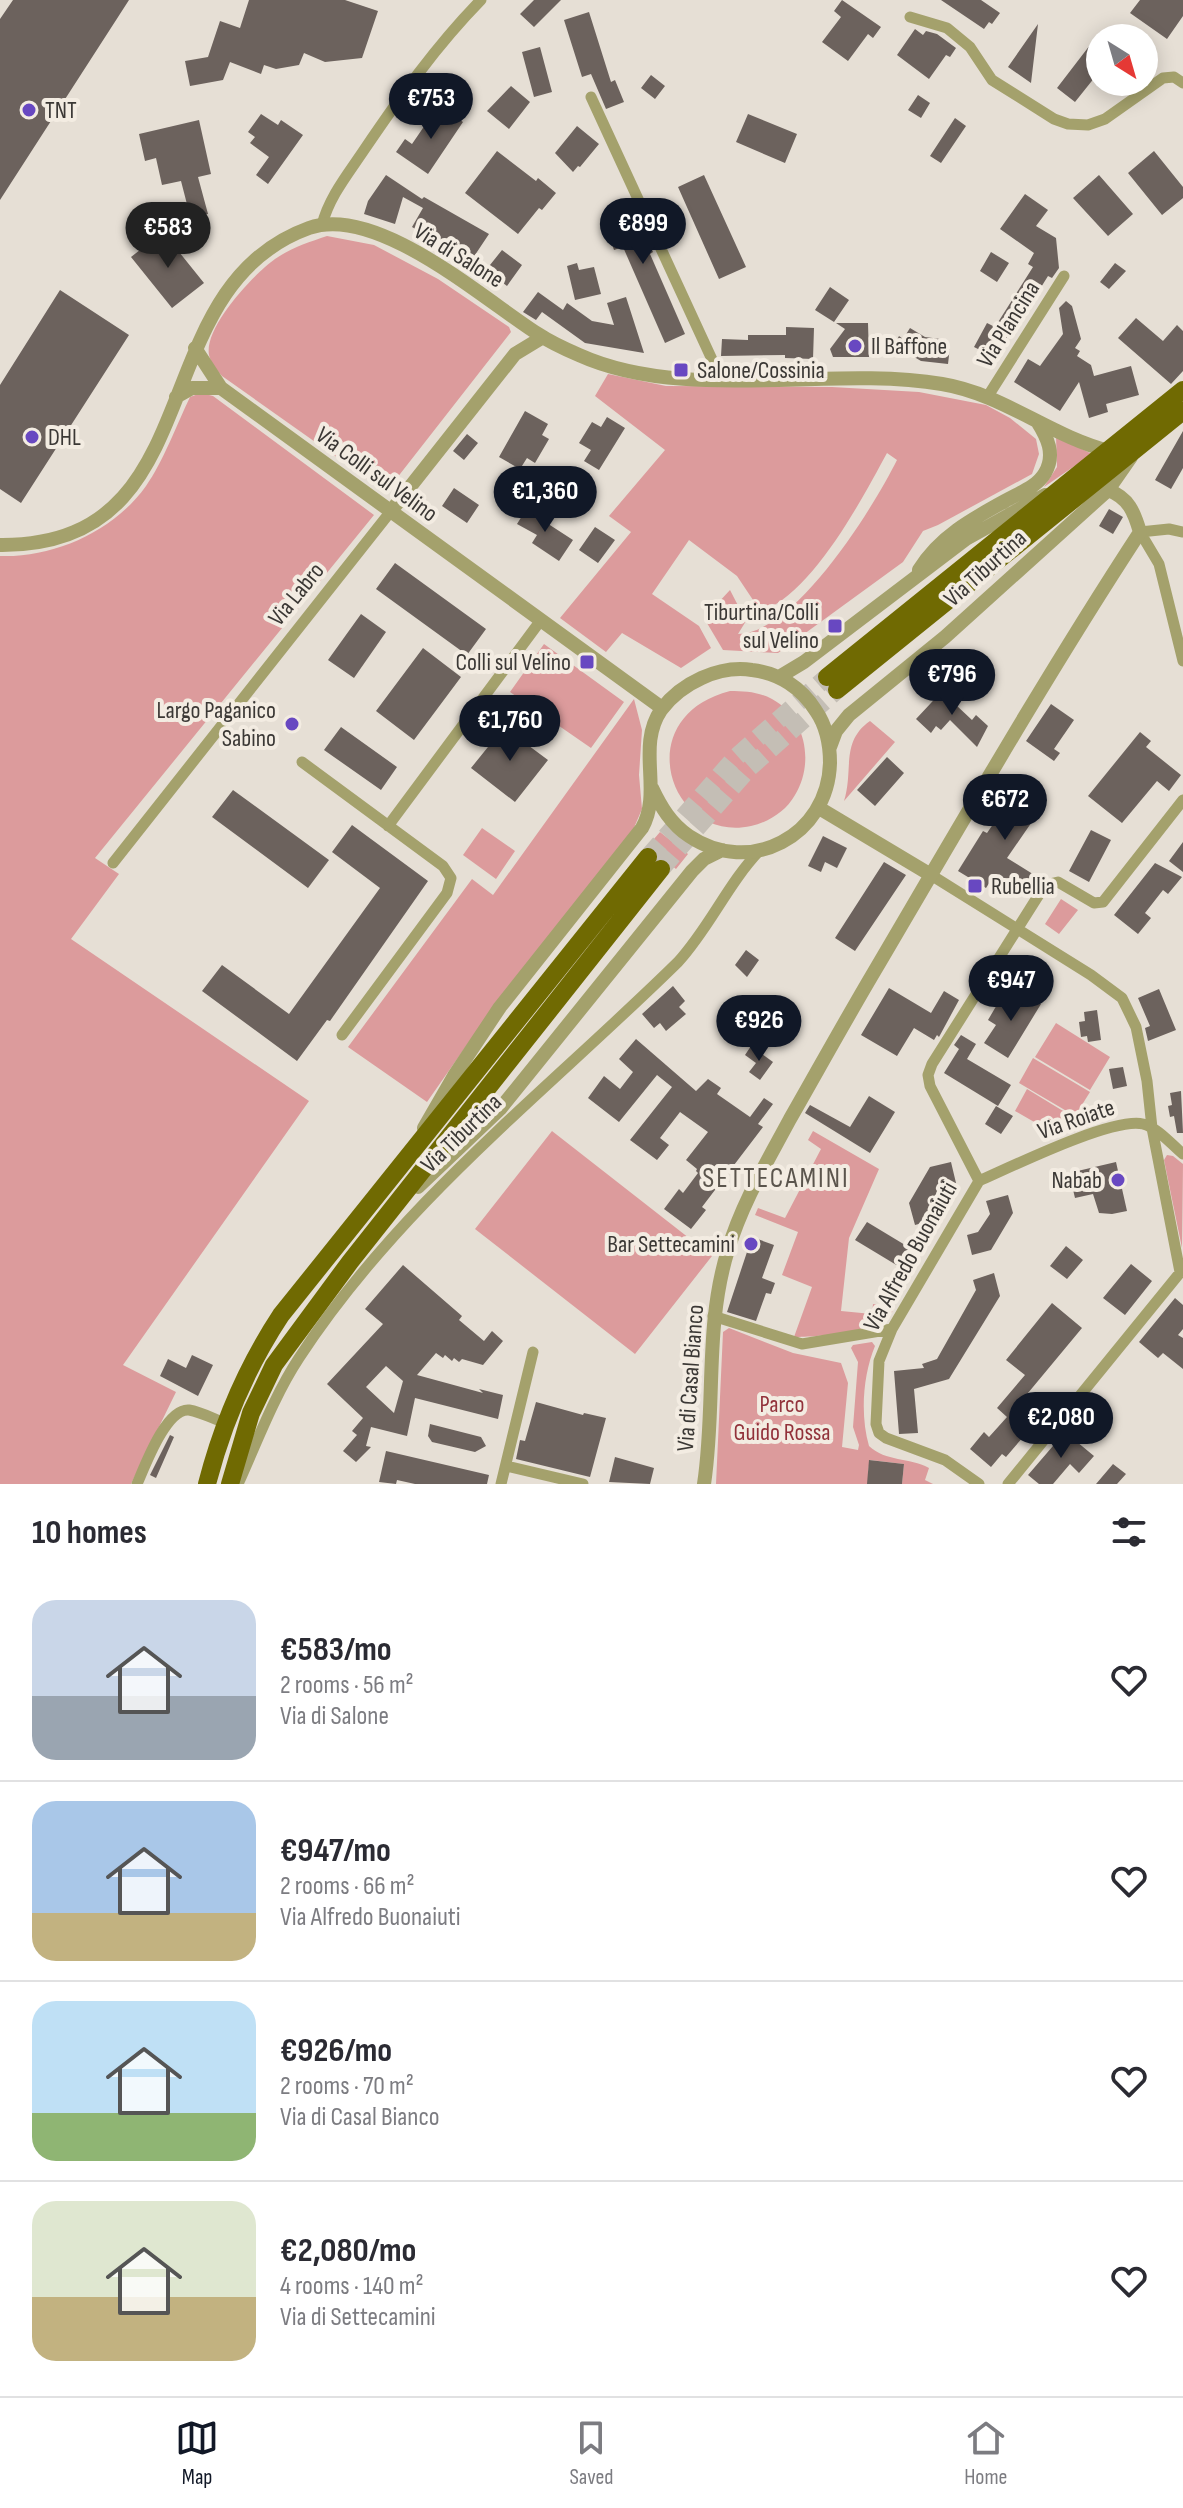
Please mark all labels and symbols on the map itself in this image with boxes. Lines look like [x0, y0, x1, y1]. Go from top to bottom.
north arrow [1086, 24, 1158, 96]
pin: €753 [384, 73, 478, 141]
place label: TNT [45, 96, 77, 125]
marker: TNT [20, 101, 38, 119]
pin: €899 [596, 198, 690, 266]
pin: €583 [121, 202, 215, 270]
street label: Via di Salone [408, 217, 509, 294]
street label: Via Plancina [971, 276, 1046, 373]
place label: Il Baffone [871, 332, 947, 361]
marker: Il Baffone [846, 337, 864, 355]
place label: Salone/Cossinia [697, 356, 825, 385]
marker: Salone/Cossinia [672, 361, 690, 379]
street label: Via Colli sul Velino [310, 420, 443, 528]
place label: DHL [48, 423, 81, 452]
marker: DHL [23, 428, 41, 446]
pin: €1,360 [480, 466, 610, 534]
street label: Via Tiburtina [938, 524, 1033, 613]
street label: Via Labro [262, 557, 331, 632]
place label: Tiburtina/Colli sul Velino [704, 598, 819, 655]
marker: Tiburtina/Colli sul Velino [826, 617, 844, 635]
place label: Colli sul Velino [456, 648, 571, 677]
pin: €796 [905, 649, 999, 717]
marker: Colli sul Velino [578, 653, 596, 671]
pin: €1,760 [445, 695, 575, 763]
place label: Largo Paganico Sabino [157, 696, 276, 753]
marker: Largo Paganico Sabino [283, 715, 301, 733]
pin: €672 [958, 774, 1052, 842]
place label: Rubellia [991, 872, 1055, 901]
marker: Rubellia [966, 877, 984, 895]
pin: €947 [964, 955, 1058, 1023]
pin: €926 [712, 995, 806, 1063]
street label: Via Tiburtina [415, 1088, 508, 1179]
street label: Via Roiate [1034, 1093, 1118, 1146]
district label: SETTECAMINI [702, 1162, 850, 1195]
place label: Nabab [1051, 1166, 1102, 1195]
marker: Nabab [1109, 1171, 1127, 1189]
street label: Via Alfredo Buonaiuti [857, 1176, 964, 1336]
place label: Bar Settecamini [607, 1230, 735, 1259]
marker: Bar Settecamini [742, 1235, 760, 1253]
street label: Via di Casal Bianco [671, 1304, 710, 1452]
park label: Parco Guido Rossa [733, 1390, 831, 1447]
pin: €2,080 [996, 1392, 1126, 1460]

